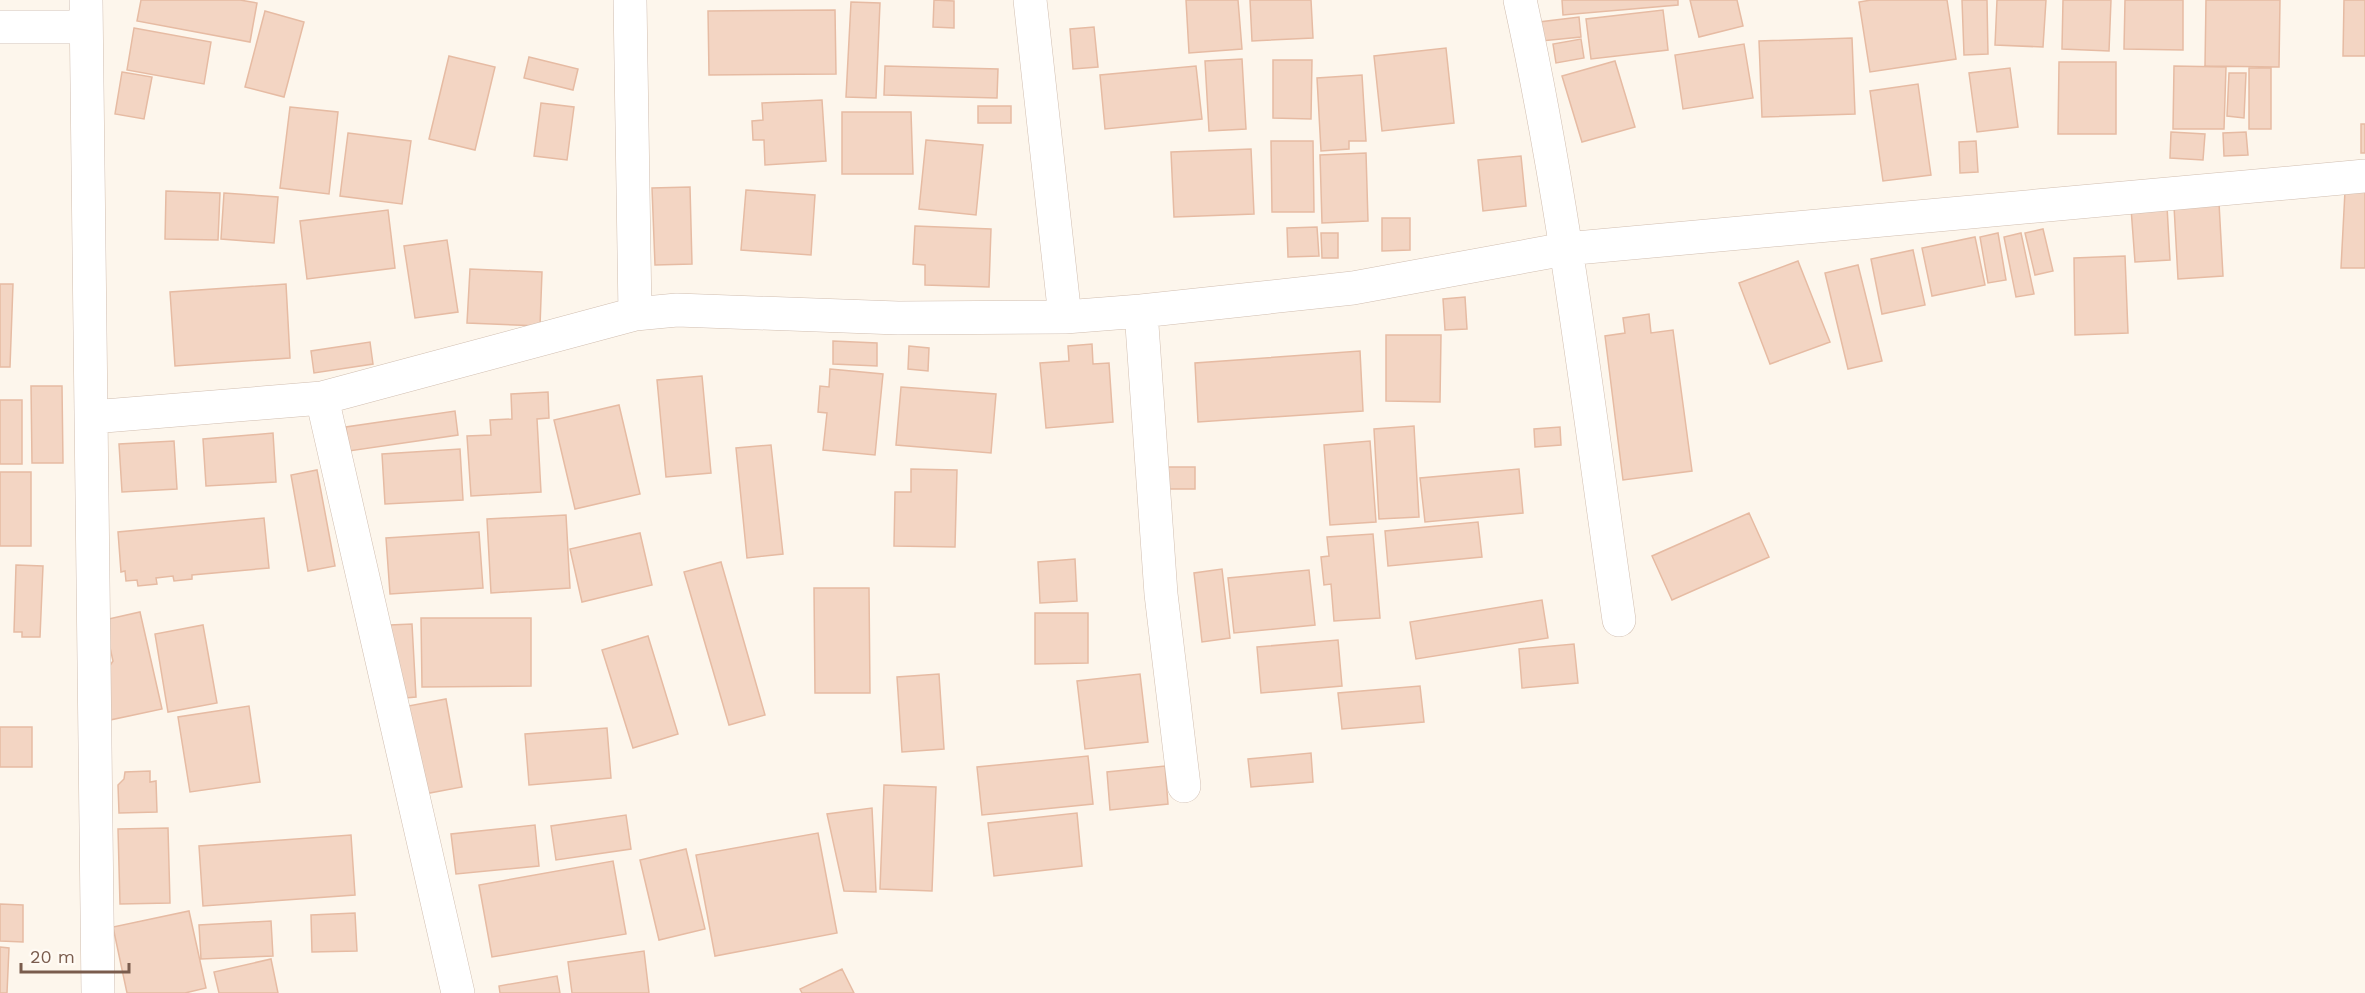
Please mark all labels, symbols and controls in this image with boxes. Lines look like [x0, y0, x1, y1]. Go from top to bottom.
scale bar [21, 936, 129, 974]
text: 20 m [30, 946, 75, 967]

